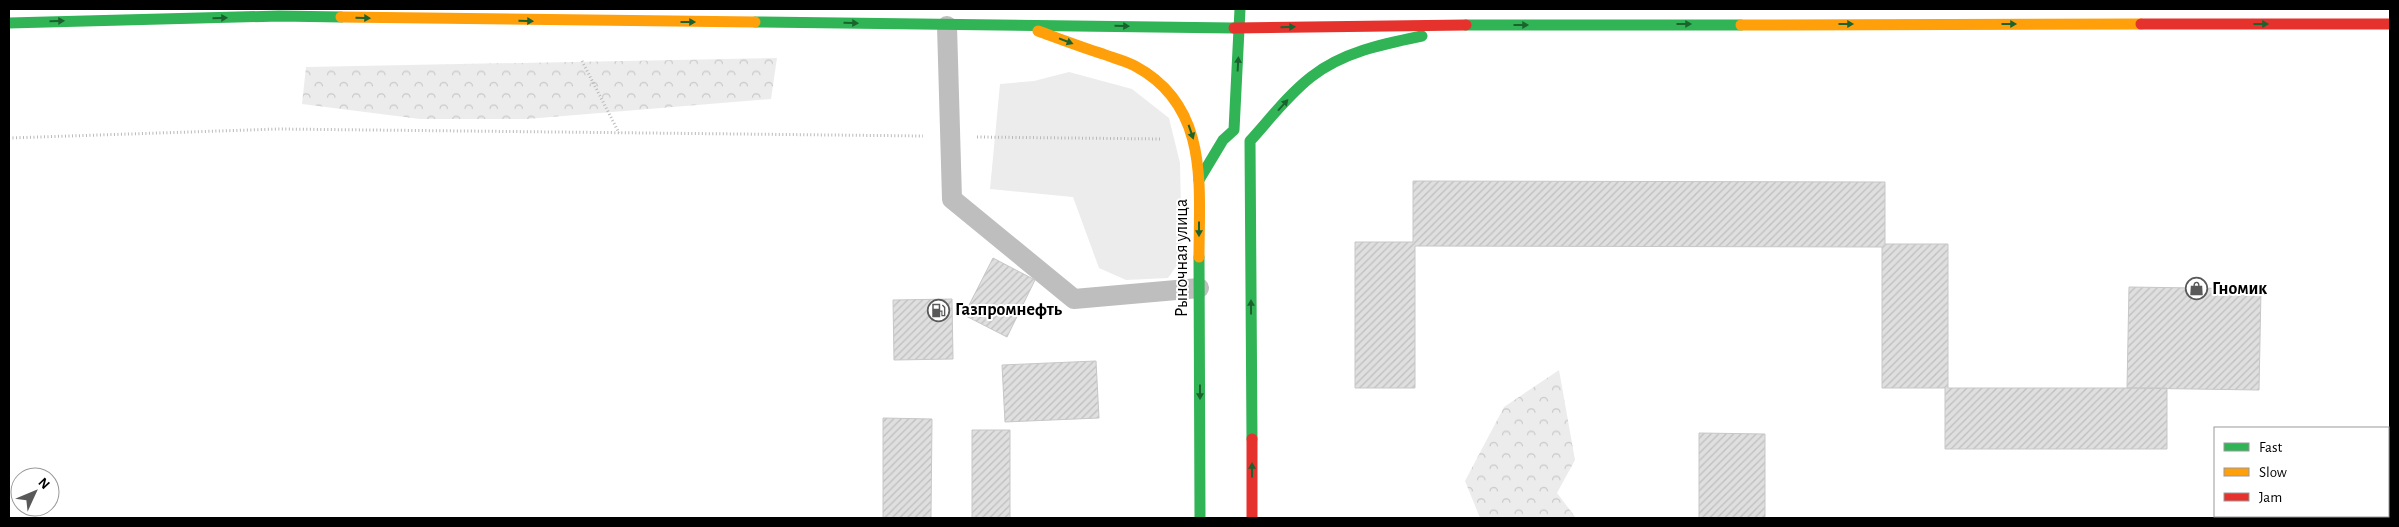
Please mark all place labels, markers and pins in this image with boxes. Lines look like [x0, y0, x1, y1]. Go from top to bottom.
shop icon: Гномик [2184, 277, 2208, 301]
place label: Гномик [2212, 280, 2267, 298]
fuel station icon: Газпромнефть [927, 298, 951, 322]
place label: Газпромнефть [955, 301, 1063, 319]

